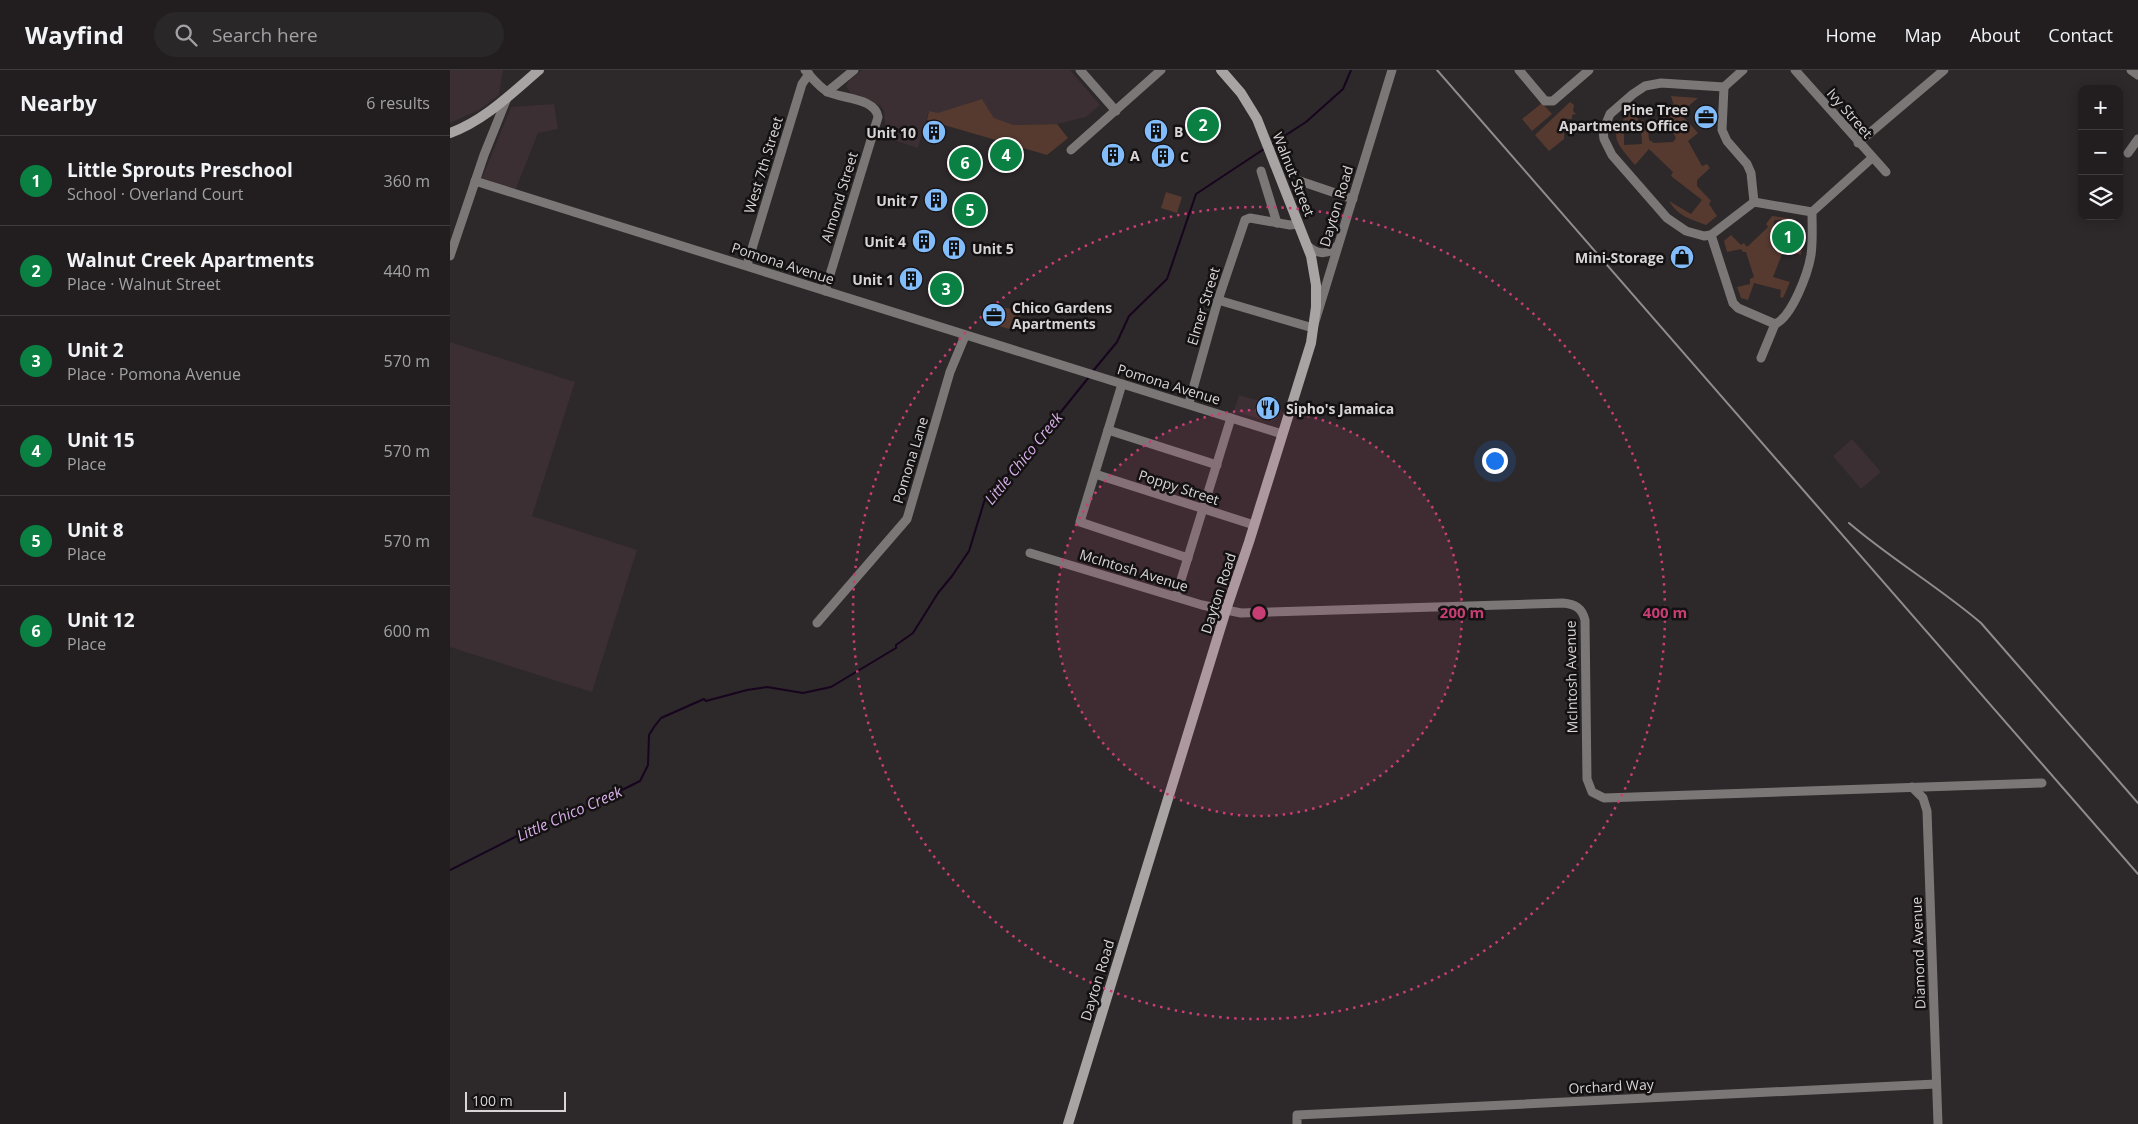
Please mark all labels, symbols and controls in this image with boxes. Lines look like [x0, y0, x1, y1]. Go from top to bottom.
search box [154, 12, 504, 57]
text: Wayfind [25, 18, 124, 51]
icon: search [172, 21, 200, 49]
text: Search here [212, 22, 318, 48]
text: Home [1826, 23, 1876, 47]
text: Map [1904, 23, 1942, 47]
text: About [1970, 23, 2020, 47]
text: Contact [2048, 23, 2113, 47]
street label: Ivy Street [1823, 84, 1877, 142]
map controls [2078, 85, 2123, 220]
button: + [2078, 85, 2123, 130]
text: Nearby [20, 89, 97, 117]
text: 6 results [366, 92, 430, 114]
place label: Pine Tree Apartments Office [1559, 100, 1688, 135]
office icon: Pine Tree Apartments Office [1693, 104, 1719, 130]
pin: 2 [1187, 106, 1219, 144]
street label: West 7th Street [739, 114, 787, 216]
building icon: B [1143, 118, 1169, 144]
building icon: Unit 10 [921, 119, 947, 145]
place label: B [1174, 122, 1183, 141]
place label: Unit 10 [866, 123, 916, 142]
street label: Walnut Street [1268, 129, 1320, 219]
button: − [2078, 130, 2123, 175]
pin: 4 [990, 136, 1022, 174]
building icon: A [1100, 142, 1126, 168]
building icon: C [1150, 143, 1176, 169]
pin: 6 [949, 144, 981, 182]
place label: A [1130, 146, 1140, 165]
place label: C [1180, 147, 1189, 166]
street label: Almond Street [816, 149, 862, 245]
text: Little Sprouts Preschool [67, 157, 293, 183]
street label: Dayton Road [1315, 163, 1357, 249]
text: 1 [31, 170, 41, 192]
text: 360 m [384, 170, 430, 192]
button: layers [2078, 175, 2123, 220]
text: School · Overland Court [67, 183, 243, 205]
building icon: Unit 7 [923, 187, 949, 213]
place label: Unit 7 [876, 191, 918, 210]
pin: 5 [954, 191, 986, 229]
pin: 1 [1772, 218, 1804, 256]
building icon: Unit 4 [911, 228, 937, 254]
place label: Unit 4 [864, 232, 906, 251]
building icon: Unit 5 [941, 235, 967, 261]
street label: Pomona Avenue [729, 237, 837, 289]
place label: Unit 5 [972, 239, 1014, 258]
shop icon: Mini-Storage [1669, 244, 1695, 270]
text: Walnut Creek Apartments [67, 247, 314, 273]
place label: Mini-Storage [1575, 248, 1664, 267]
text: 2 [31, 260, 41, 282]
text: 440 m [384, 260, 430, 282]
street label: Elmer Street [1182, 265, 1224, 347]
building icon: Unit 1 [898, 266, 924, 292]
place label: Unit 1 [852, 270, 894, 289]
pin: 3 [930, 270, 962, 308]
text: Place · Walnut Street [67, 273, 221, 295]
place label: Chico Gardens Apartments [1012, 298, 1112, 333]
office icon: Chico Gardens Apartments [981, 302, 1007, 328]
text: Unit 2 [67, 337, 124, 363]
text: 3 [31, 350, 41, 372]
text: 570 m [384, 350, 430, 372]
street label: Pomona Avenue [1115, 359, 1223, 409]
text: Place · Pomona Avenue [67, 363, 241, 385]
restaurant icon: Sipho's Jamaica [1255, 395, 1281, 421]
place label: Sipho's Jamaica [1286, 399, 1394, 418]
water label: Little Chico Creek [980, 407, 1067, 508]
street label: Pomona Lane [888, 414, 932, 506]
text: Unit 15 [67, 427, 135, 453]
text: 4 [31, 440, 41, 462]
text: 570 m [384, 440, 430, 462]
your location [1482, 448, 1508, 474]
text: Place [67, 453, 106, 475]
street label: Poppy Street [1136, 465, 1222, 509]
text: Unit 8 [67, 517, 124, 543]
text: 5 [31, 530, 41, 552]
text: 570 m [384, 530, 430, 552]
text: Place [67, 543, 106, 565]
street label: McIntosh Avenue [1077, 544, 1191, 596]
street label: Dayton Road [1196, 550, 1240, 636]
text: 200 m [1440, 602, 1484, 622]
text: 400 m [1643, 602, 1687, 622]
centre of rings [1250, 604, 1268, 622]
text: Unit 12 [67, 607, 135, 633]
text: 6 [31, 620, 41, 642]
text: 600 m [384, 620, 430, 642]
street label: McIntosh Avenue [1561, 620, 1581, 734]
text: Place [67, 633, 106, 655]
water label: Little Chico Creek [513, 781, 625, 845]
street label: Diamond Avenue [1907, 896, 1929, 1009]
street label: Dayton Road [1076, 937, 1118, 1023]
street label: Orchard Way [1568, 1074, 1655, 1098]
scale bar [465, 1089, 566, 1112]
text: 100 m [472, 1091, 513, 1110]

